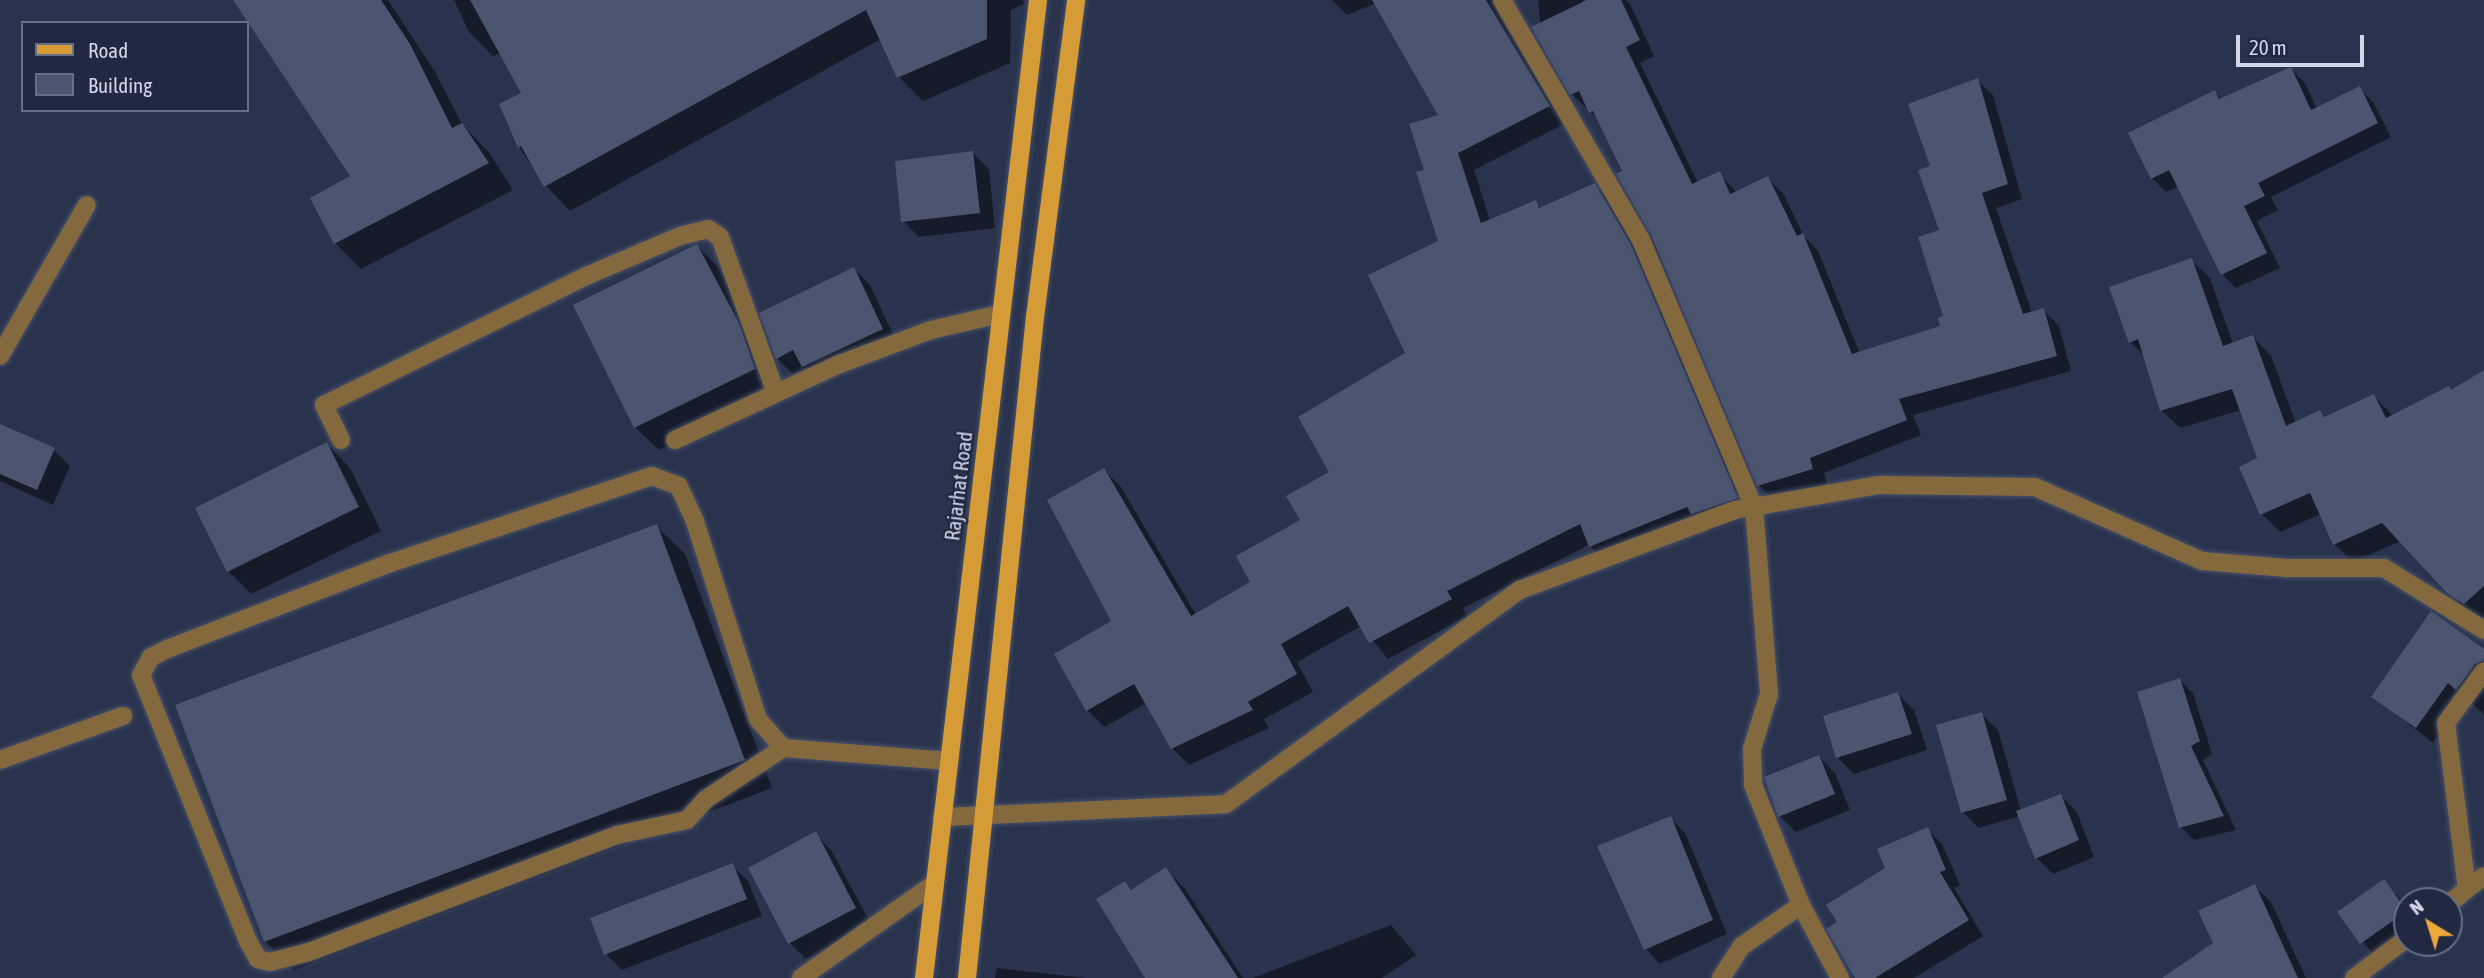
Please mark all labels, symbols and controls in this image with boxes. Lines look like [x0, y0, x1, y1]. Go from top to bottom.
legend [21, 21, 248, 112]
scale bar [2239, 21, 2367, 65]
text: 20 m [2249, 35, 2287, 59]
text: Road [88, 38, 128, 62]
text: Building [88, 73, 152, 97]
street label: Rajarhat Road [939, 430, 977, 542]
north arrow [2393, 887, 2463, 957]
text: N [2405, 895, 2427, 919]

